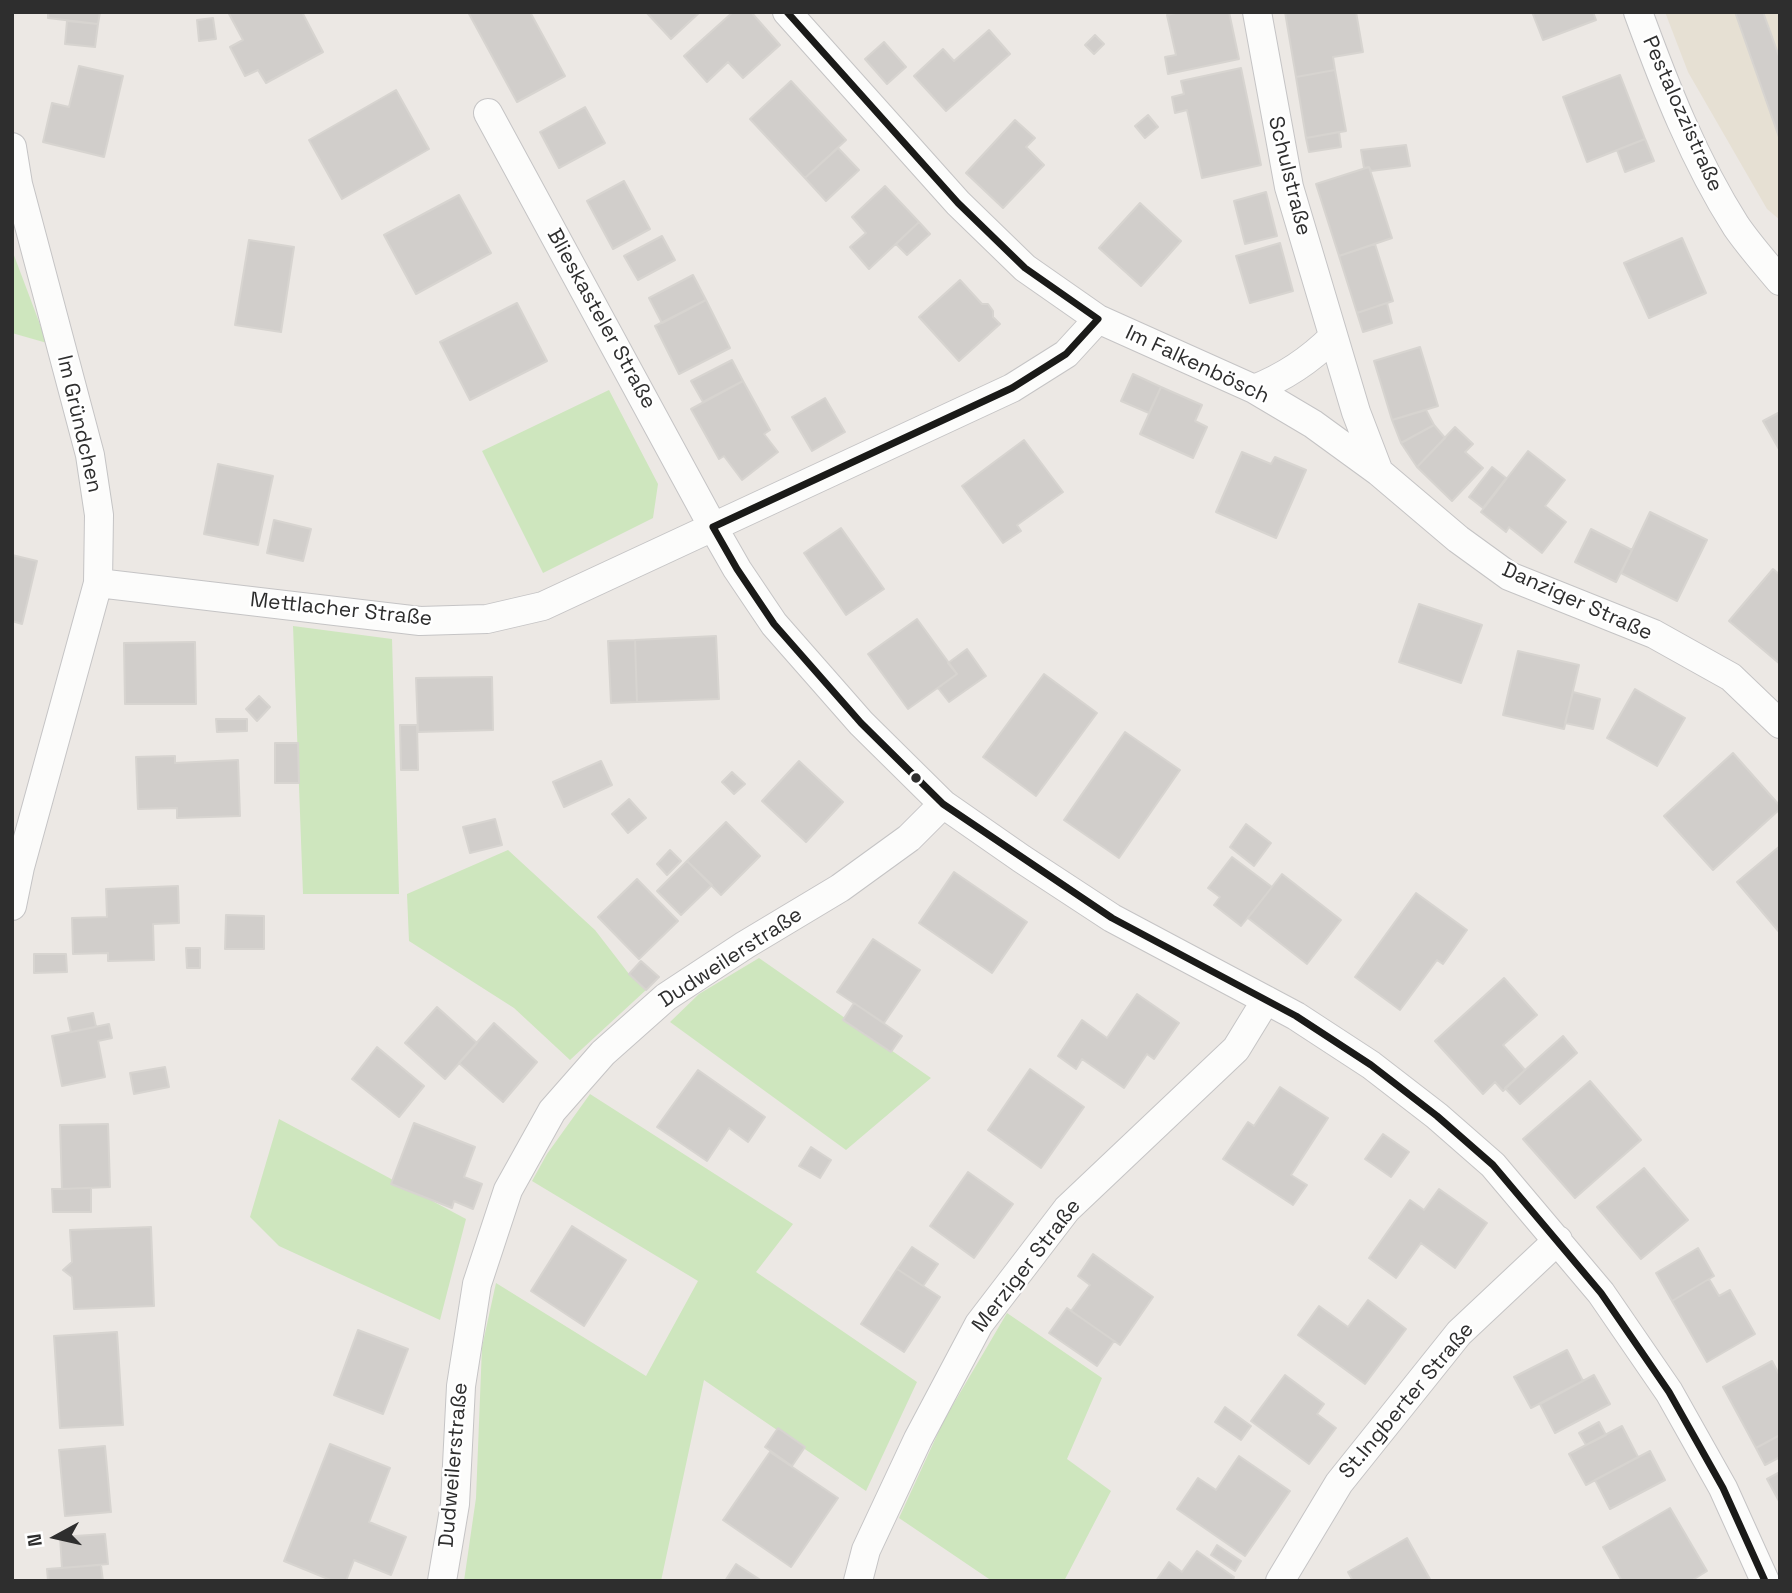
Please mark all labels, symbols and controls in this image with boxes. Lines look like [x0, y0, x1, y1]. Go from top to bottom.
street label: Pestalozzistraße [1636, 32, 1728, 196]
street label: Schulstraße [1262, 114, 1316, 238]
street label: Blieskasteler Straße [541, 225, 661, 413]
street label: Im Falkenbösch [1121, 321, 1273, 409]
street label: Im Gründchen [51, 353, 107, 495]
street label: Danziger Straße [1498, 558, 1656, 646]
street label: Mettlacher Straße [249, 588, 433, 632]
unlabelled marker [909, 771, 923, 785]
street label: Dudweilerstraße [655, 902, 807, 1014]
street label: Merziger Straße [967, 1195, 1087, 1337]
street label: St.Ingberter Straße [1334, 1318, 1480, 1484]
street label: Dudweilerstraße [434, 1381, 474, 1549]
north arrow [21, 1502, 91, 1572]
text: N [21, 1532, 48, 1548]

